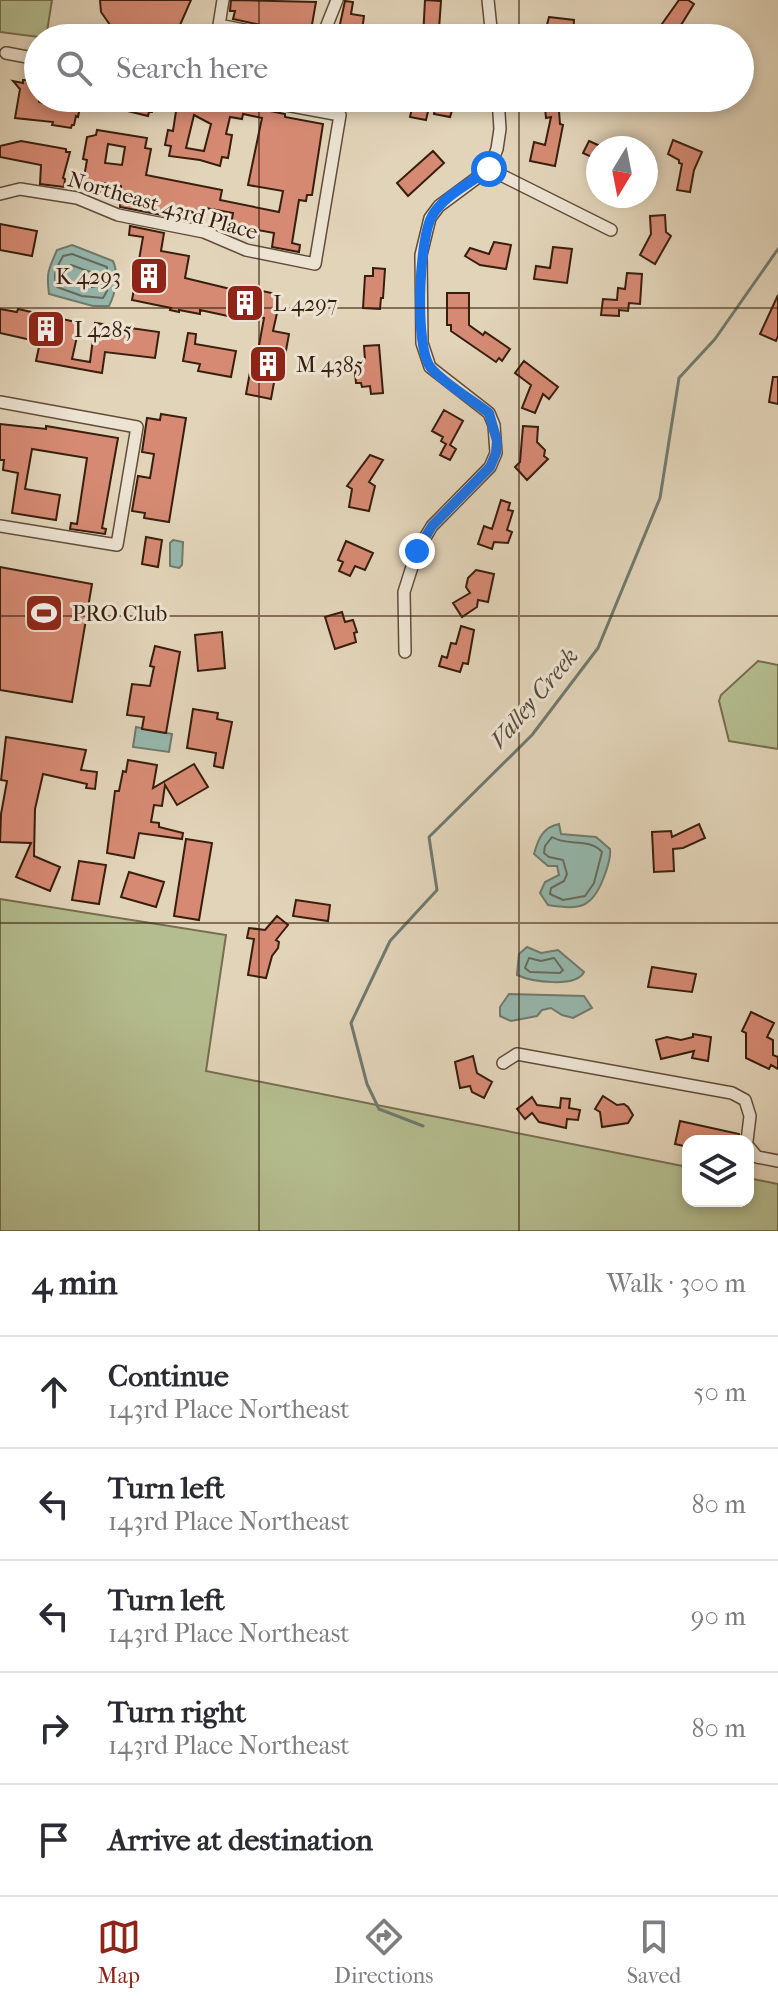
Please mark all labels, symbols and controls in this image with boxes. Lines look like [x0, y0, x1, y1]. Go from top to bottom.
search box [24, 24, 754, 112]
icon: search [52, 46, 96, 90]
text: Search here [116, 51, 268, 86]
north arrow [586, 136, 658, 208]
route start [471, 151, 507, 187]
street label: Northeast 43rd Place [65, 166, 261, 246]
building icon: K 4293 [128, 255, 170, 297]
place label: K 4293 [55, 264, 121, 290]
building icon: L 4297 [224, 282, 266, 324]
place label: L 4297 [273, 291, 337, 317]
building icon: I 4285 [25, 308, 67, 350]
place label: I 4285 [74, 317, 132, 343]
building icon: M 4385 [247, 343, 289, 385]
place label: M 4385 [296, 352, 363, 378]
route end [399, 533, 435, 569]
sports icon: PRO Club [23, 592, 65, 634]
place label: PRO Club [72, 601, 167, 627]
water label: Valley Creek [484, 642, 584, 754]
map controls [682, 1135, 754, 1207]
button: layers [682, 1135, 754, 1207]
text: 4 min [32, 1263, 117, 1303]
text: Walk · 300 m [607, 1268, 746, 1299]
text: Continue [108, 1359, 229, 1394]
icon: ahead [32, 1370, 76, 1414]
text: 50 m [693, 1377, 746, 1408]
text: 143rd Place Northeast [108, 1394, 350, 1425]
text: Turn left [108, 1471, 225, 1506]
icon: left [32, 1482, 76, 1526]
text: 80 m [691, 1489, 746, 1520]
text: 143rd Place Northeast [108, 1506, 350, 1537]
text: Turn left [108, 1583, 225, 1618]
icon: left [32, 1594, 76, 1638]
text: 90 m [691, 1601, 746, 1632]
text: 143rd Place Northeast [108, 1618, 350, 1649]
text: Turn right [108, 1695, 246, 1730]
icon: right [32, 1706, 76, 1750]
text: 80 m [691, 1713, 746, 1744]
text: 143rd Place Northeast [108, 1730, 350, 1761]
icon: arrive [32, 1818, 76, 1862]
text: Arrive at destination [108, 1823, 373, 1858]
tab: Map [97, 1915, 141, 1989]
tab: Directions [334, 1915, 433, 1989]
tab: Saved [627, 1915, 681, 1989]

